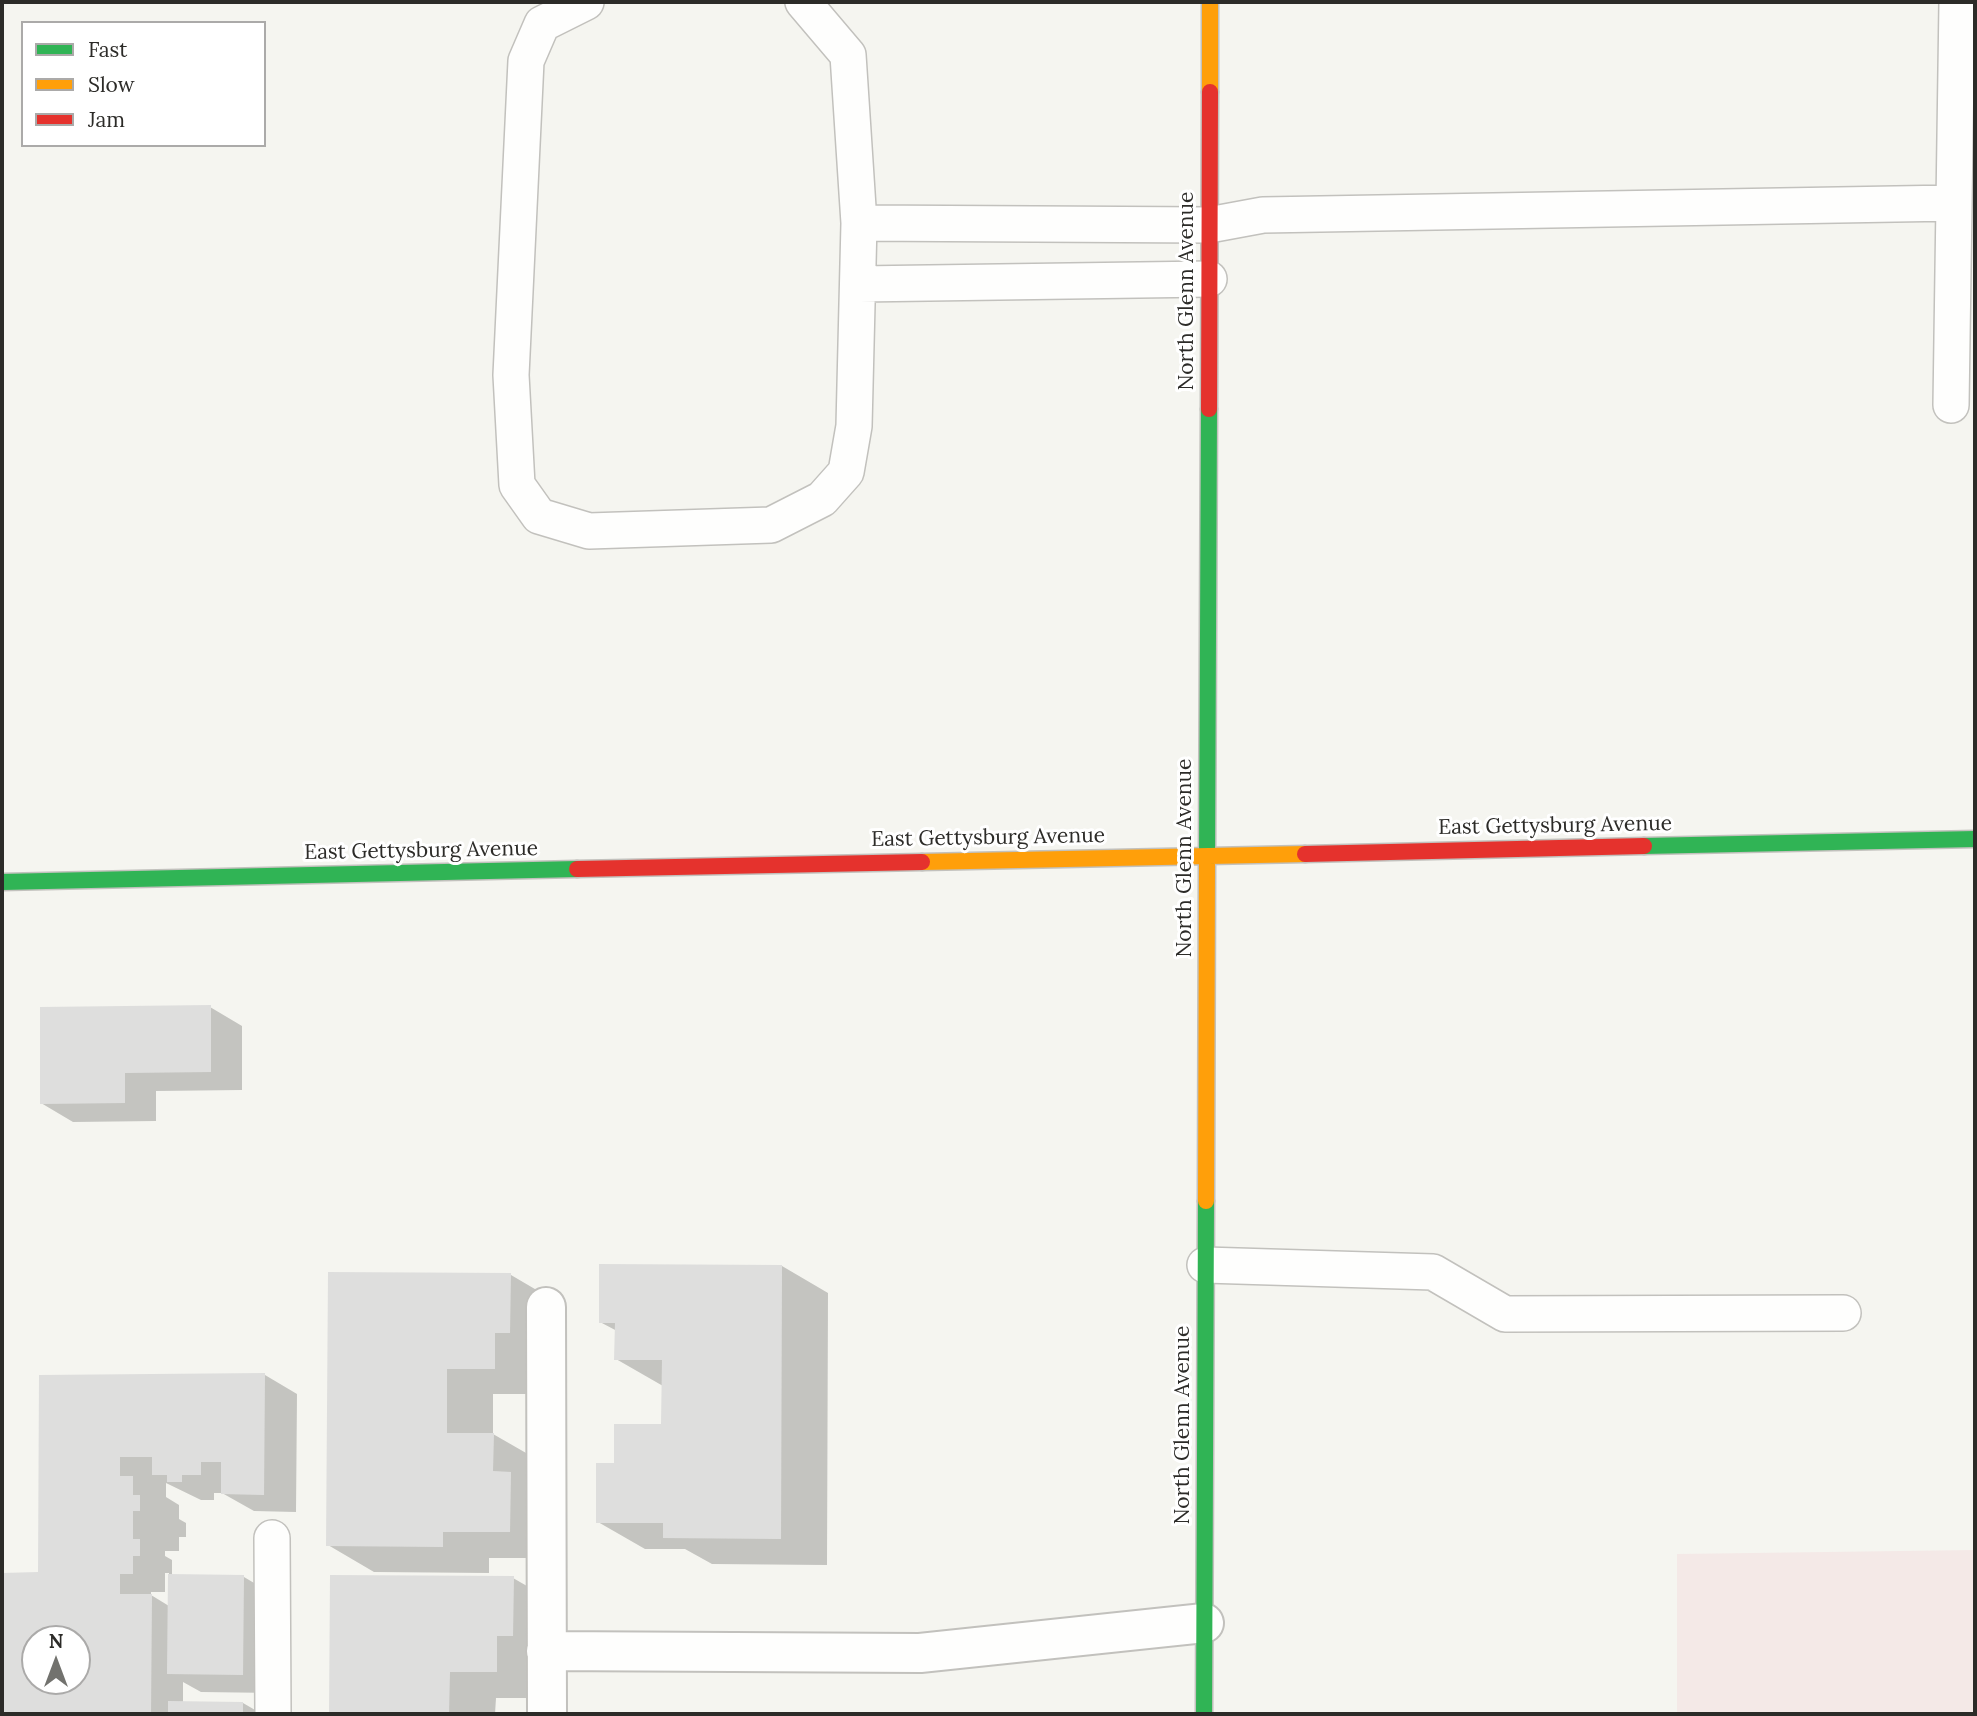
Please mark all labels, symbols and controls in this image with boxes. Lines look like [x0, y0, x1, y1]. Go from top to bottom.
legend [21, 21, 266, 147]
text: Fast [88, 36, 127, 63]
text: Slow [88, 71, 135, 98]
text: Jam [88, 106, 125, 133]
street label: North Glenn Avenue [1174, 192, 1200, 390]
street label: North Glenn Avenue [1172, 759, 1198, 957]
street label: East Gettysburg Avenue [1438, 811, 1672, 841]
street label: East Gettysburg Avenue [871, 823, 1105, 853]
street label: East Gettysburg Avenue [304, 836, 538, 866]
street label: North Glenn Avenue [1170, 1326, 1196, 1524]
north arrow [21, 1625, 91, 1695]
text: N [49, 1629, 63, 1653]

